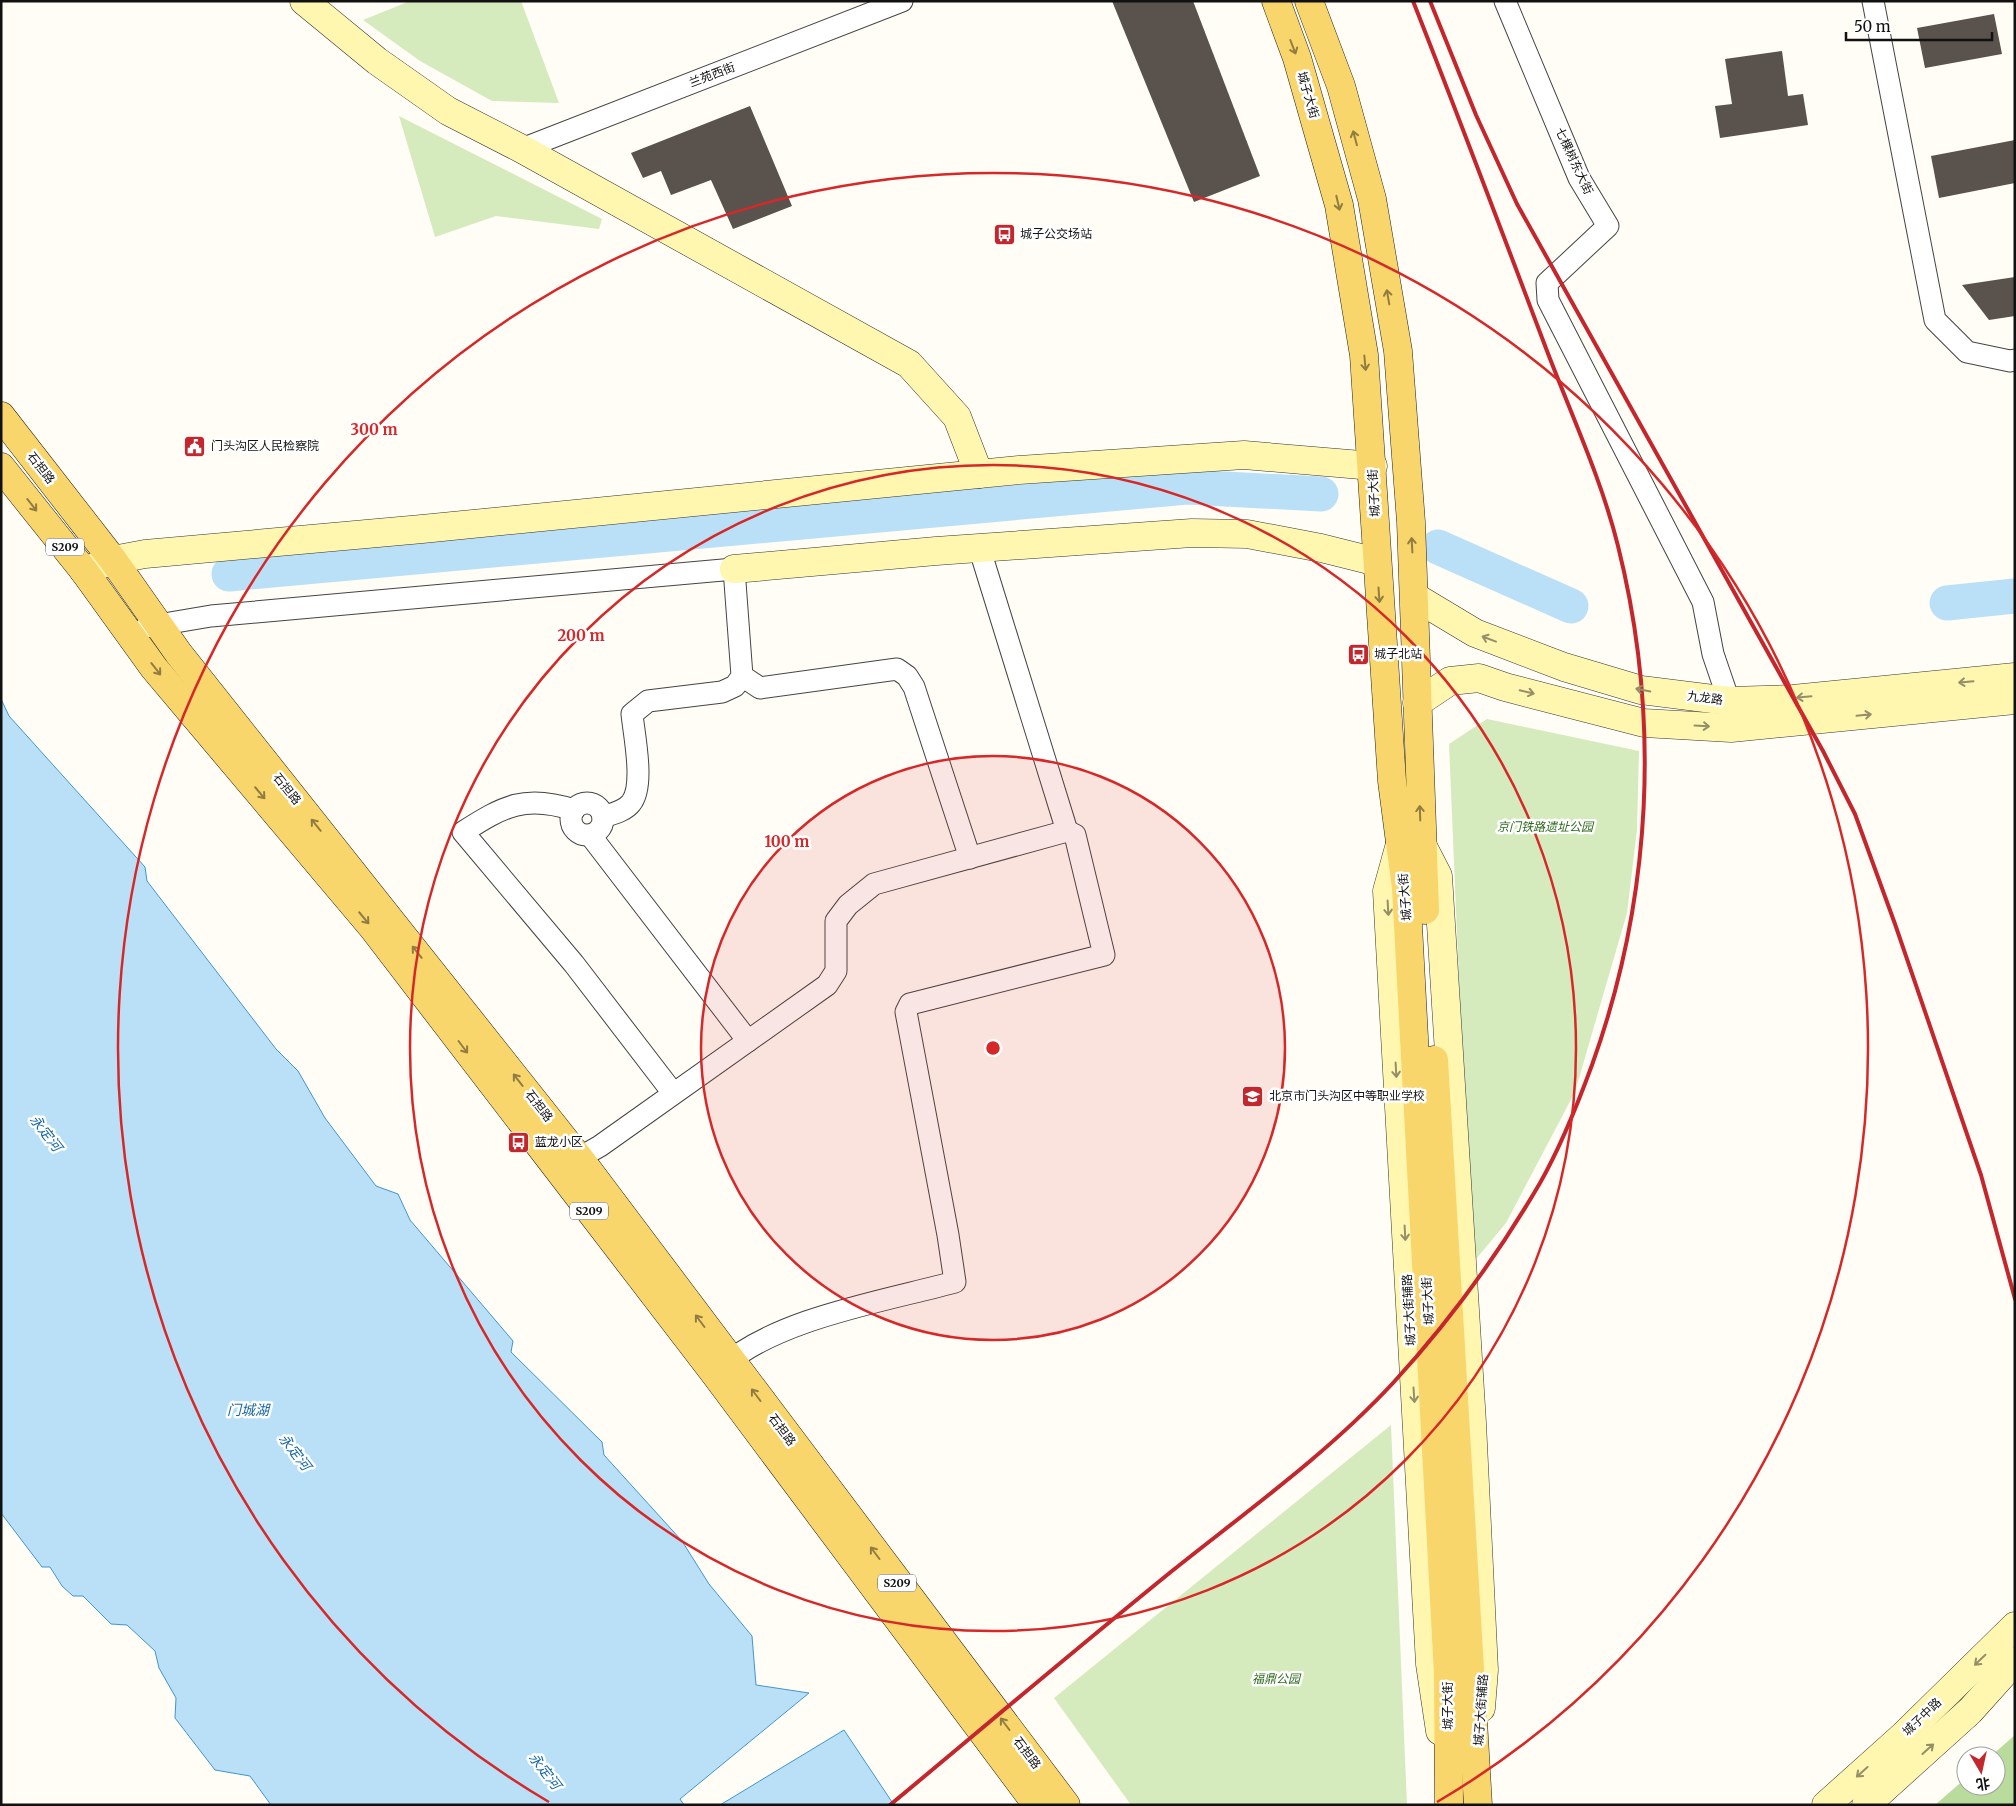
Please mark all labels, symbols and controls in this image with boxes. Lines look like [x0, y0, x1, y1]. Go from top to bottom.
scale bar [1846, 10, 1992, 42]
text: 50 m [1854, 17, 1891, 36]
one-way arrow [1289, 39, 1298, 54]
street label: 兰苑西街 [687, 59, 737, 90]
street label: 城子大街 [1295, 70, 1322, 120]
street label: 七棵树东大街 [1552, 125, 1596, 197]
one-way arrow [1350, 130, 1359, 146]
one-way arrow [1334, 194, 1343, 210]
bus stop icon: 城子公交场站 [992, 222, 1016, 246]
place label: 城子公交场站 [1020, 226, 1092, 241]
one-way arrow [1383, 289, 1393, 305]
one-way arrow [1360, 355, 1369, 371]
text: 300 m [350, 420, 398, 439]
public building icon: 门头沟区人民检察院 [183, 434, 207, 458]
place label: 门头沟区人民检察院 [211, 438, 319, 453]
street label: 石担路 [24, 449, 58, 486]
street label: 城子大街 [1365, 469, 1382, 517]
one-way arrow [26, 498, 37, 511]
road number: S209 [46, 538, 84, 556]
one-way arrow [1408, 538, 1417, 554]
one-way arrow [1375, 587, 1384, 603]
text: 200 m [557, 626, 605, 645]
one-way arrow [1482, 634, 1497, 643]
bus stop icon: 城子北站 [1346, 642, 1370, 666]
place label: 城子北站 [1374, 646, 1422, 661]
one-way arrow [150, 662, 161, 675]
one-way arrow [1959, 677, 1975, 687]
one-way arrow [1635, 685, 1651, 694]
one-way arrow [1518, 687, 1534, 697]
street label: 九龙路 [1686, 688, 1724, 707]
one-way arrow [1797, 693, 1813, 702]
one-way arrow [1856, 710, 1872, 720]
one-way arrow [1694, 722, 1710, 731]
street label: 石担路 [270, 770, 305, 807]
one-way arrow [254, 787, 266, 800]
one-way arrow [1416, 805, 1425, 821]
one-way arrow [311, 819, 322, 832]
park label: 京门铁路遗址公园 [1497, 819, 1595, 834]
text: 100 m [765, 832, 809, 851]
street label: 城子大街 [1395, 872, 1414, 922]
one-way arrow [1383, 900, 1392, 916]
one-way arrow [359, 911, 370, 924]
one-way arrow [412, 946, 423, 959]
centre of rings [984, 1039, 1002, 1057]
one-way arrow [458, 1040, 469, 1053]
one-way arrow [1392, 1062, 1401, 1078]
one-way arrow [513, 1074, 524, 1087]
school or university icon: 北京市门头沟区中等职业学校 [1241, 1084, 1265, 1108]
street label: 石担路 [522, 1087, 556, 1124]
place label: 北京市门头沟区中等职业学校 [1269, 1088, 1425, 1103]
water label: 永定河 [26, 1111, 68, 1157]
bus stop icon: 蓝龙小区 [507, 1130, 531, 1154]
place label: 蓝龙小区 [535, 1134, 583, 1149]
road number: S209 [570, 1202, 608, 1220]
one-way arrow [1400, 1224, 1409, 1240]
street label: 城子大街辅路 [1399, 1274, 1418, 1346]
street label: 城子大街 [1419, 1277, 1436, 1325]
one-way arrow [695, 1315, 706, 1328]
one-way arrow [1410, 1387, 1419, 1403]
one-way arrow [751, 1388, 761, 1402]
water label: 门城湖 [227, 1401, 271, 1419]
street label: 石担路 [766, 1411, 799, 1449]
water label: 永定河 [275, 1430, 317, 1476]
one-way arrow [870, 1546, 880, 1560]
road number: S209 [878, 1575, 916, 1592]
one-way arrow [1974, 1654, 1986, 1666]
park label: 福鼎公园 [1252, 1671, 1302, 1686]
street label: 城子大街辅路 [1471, 1674, 1490, 1746]
street label: 城子大街 [1440, 1682, 1455, 1730]
street label: 城子中路 [1899, 1695, 1944, 1739]
one-way arrow [999, 1718, 1010, 1731]
street label: 石担路 [1011, 1734, 1044, 1772]
one-way arrow [1921, 1743, 1934, 1754]
north arrow [1956, 1746, 2006, 1796]
water label: 永定河 [525, 1749, 567, 1795]
one-way arrow [1856, 1766, 1869, 1778]
text: 北 [1975, 1774, 1991, 1794]

